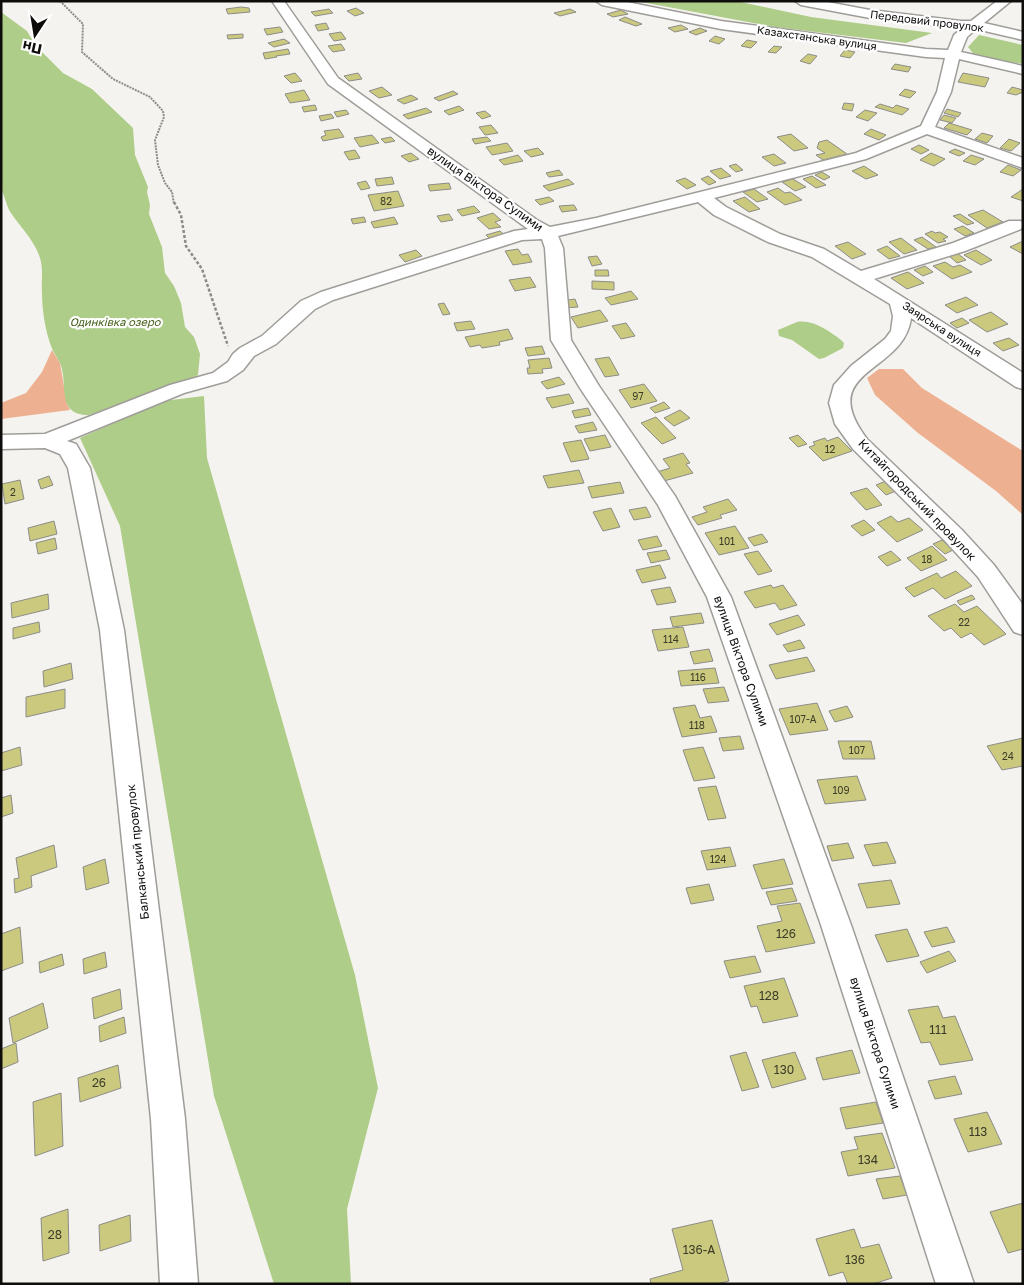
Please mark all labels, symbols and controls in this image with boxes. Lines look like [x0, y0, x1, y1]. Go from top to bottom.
street label: Передовий провулок [869, 7, 985, 34]
north arrow [10, 10, 60, 60]
street label: Казахстанська вулиця [756, 23, 878, 52]
text: Пн [21, 38, 43, 58]
street label: вулиця Віктора Сулими [424, 143, 546, 234]
house number: 82 [380, 195, 392, 207]
street label: Заярська вулиця [900, 298, 984, 359]
water label: Одинківка озеро [70, 315, 162, 329]
house number: 97 [632, 390, 644, 402]
street label: Китайгородський провулок [855, 436, 979, 564]
house number: 12 [825, 443, 836, 455]
house number: 2 [10, 486, 16, 498]
house number: 101 [719, 535, 735, 547]
house number: 18 [922, 553, 932, 565]
street label: вулиця Віктора Сулими [711, 593, 772, 728]
house number: 22 [958, 616, 970, 628]
house number: 114 [663, 633, 679, 645]
house number: 116 [690, 671, 706, 683]
house number: 107-А [790, 713, 817, 725]
house number: 118 [689, 719, 705, 731]
house number: 107 [849, 744, 865, 756]
house number: 24 [1002, 750, 1014, 762]
street label: Балканський провулок [123, 784, 152, 920]
house number: 109 [832, 784, 850, 796]
house number: 124 [710, 853, 726, 865]
house number: 126 [776, 926, 796, 941]
street label: вулиця Віктора Сулими [847, 975, 904, 1111]
house number: 128 [759, 988, 779, 1003]
house number: 111 [929, 1022, 947, 1037]
house number: 130 [774, 1062, 794, 1077]
house number: 26 [92, 1075, 106, 1090]
house number: 113 [969, 1124, 987, 1139]
house number: 134 [858, 1152, 878, 1167]
house number: 28 [48, 1227, 62, 1242]
house number: 136-А [683, 1242, 715, 1257]
house number: 136 [845, 1252, 865, 1267]

